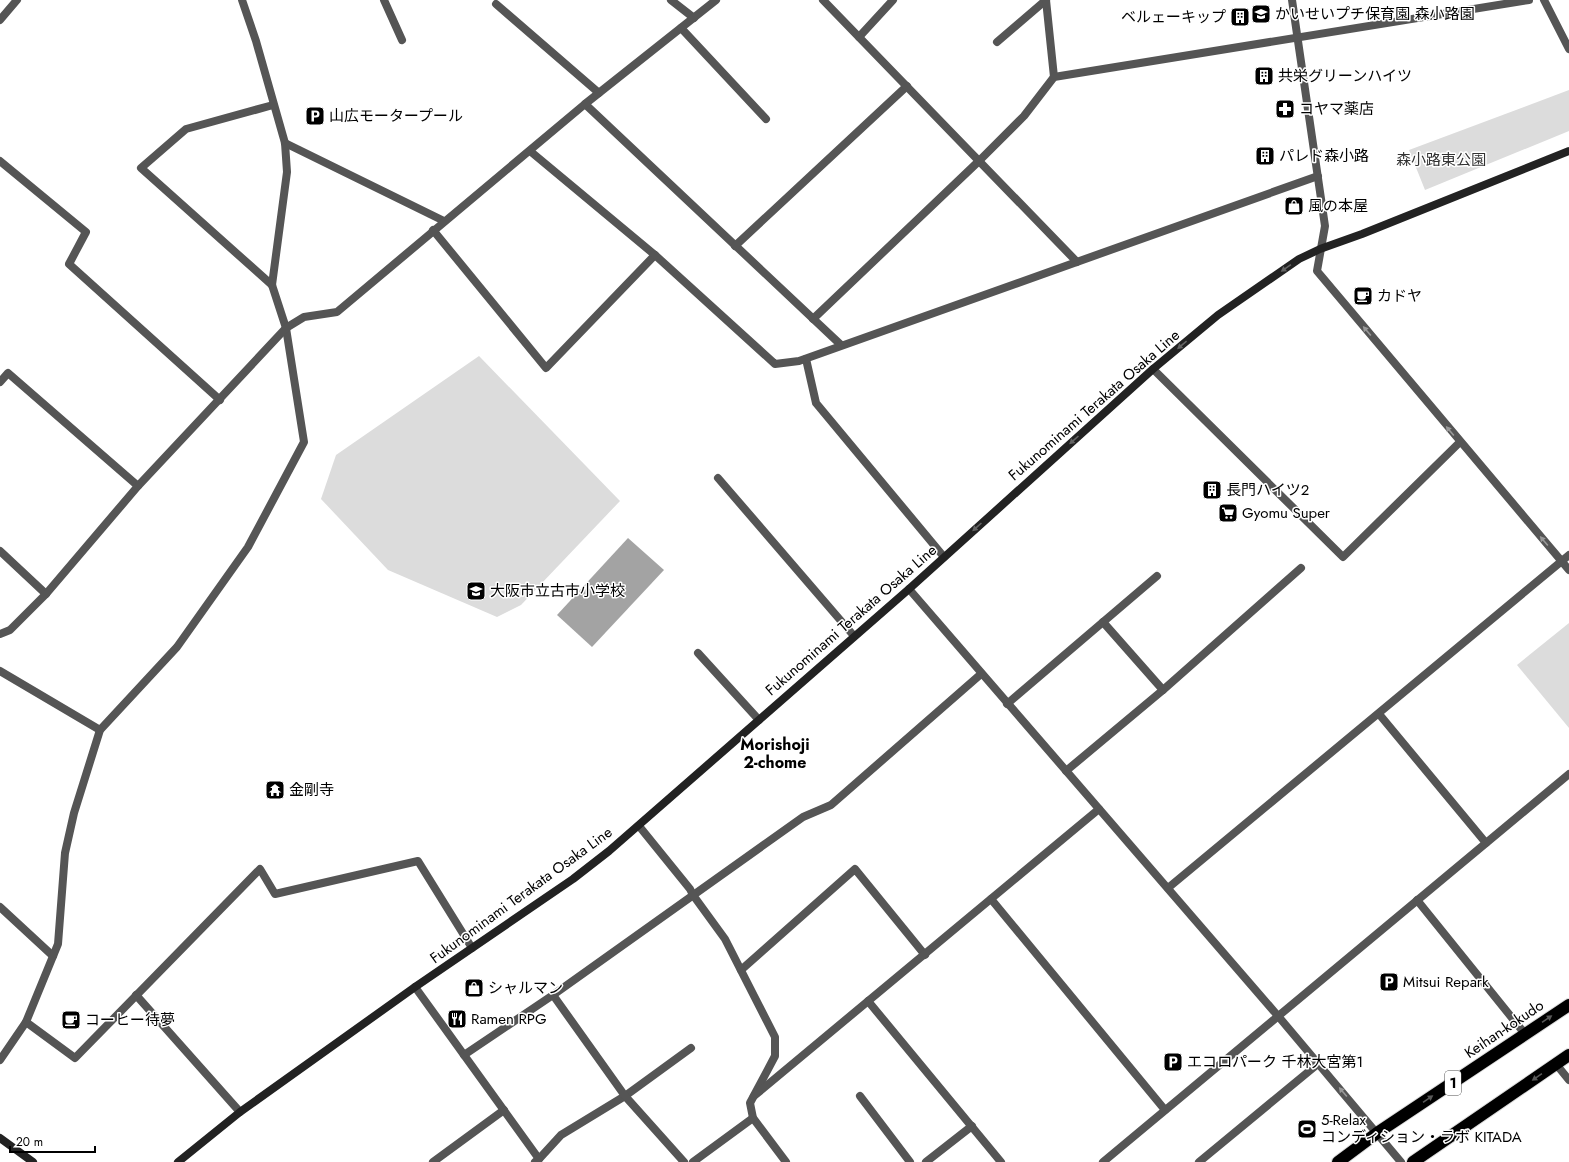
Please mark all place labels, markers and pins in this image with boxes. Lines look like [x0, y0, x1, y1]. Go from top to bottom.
school or university icon: かいせいプチ保育園 森小路園 [1250, 3, 1272, 25]
place label: かいせいプチ保育園 森小路園 [1275, 3, 1475, 25]
place label: ベルェーキップ [1121, 6, 1226, 28]
building icon: ベルェーキップ [1229, 6, 1251, 28]
building icon: 共栄グリーンハイツ [1253, 65, 1275, 87]
place label: 共栄グリーンハイツ [1278, 65, 1412, 87]
pharmacy icon: コヤマ薬店 [1274, 98, 1296, 120]
place label: コヤマ薬店 [1299, 98, 1374, 120]
parking icon: 山広モータープール [304, 105, 326, 127]
place label: 山広モータープール [329, 105, 463, 127]
building icon: パレド森小路 [1254, 145, 1276, 167]
place label: パレド森小路 [1279, 145, 1369, 167]
shop icon: 風の本屋 [1283, 195, 1305, 217]
place label: 風の本屋 [1308, 195, 1368, 217]
cafe icon: カドヤ [1352, 285, 1374, 307]
place label: カドヤ [1377, 285, 1422, 307]
building icon: 長門ハイツ2 [1201, 479, 1223, 501]
place label: 長門ハイツ2 [1226, 479, 1309, 501]
supermarket icon: Gyomu Super [1217, 502, 1239, 524]
place label: Gyomu Super [1242, 502, 1331, 524]
school or university icon: 大阪市立古市小学校 [465, 580, 487, 602]
place label: 大阪市立古市小学校 [490, 580, 625, 602]
temple icon: 金剛寺 [264, 779, 286, 801]
place label: 金剛寺 [289, 779, 334, 801]
parking icon: Mitsui Repark [1378, 971, 1400, 993]
place label: Mitsui Repark [1403, 971, 1489, 993]
shop icon: シャルマン [463, 977, 485, 999]
place label: シャルマン [488, 977, 563, 999]
restaurant icon: Ramen RPG [446, 1008, 468, 1030]
place label: Ramen RPG [471, 1008, 547, 1030]
cafe icon: コーヒー待夢 [60, 1009, 82, 1031]
place label: コーヒー待夢 [85, 1009, 175, 1031]
parking icon: エコロパーク 千林大宮第1 [1162, 1051, 1184, 1073]
place label: エコロパーク 千林大宮第1 [1187, 1051, 1363, 1073]
place label: 5-Relax コンディション・ラボ KITADA [1321, 1109, 1522, 1148]
sports icon: 5-Relax コンディション・ラボ KITADA [1296, 1118, 1318, 1140]

